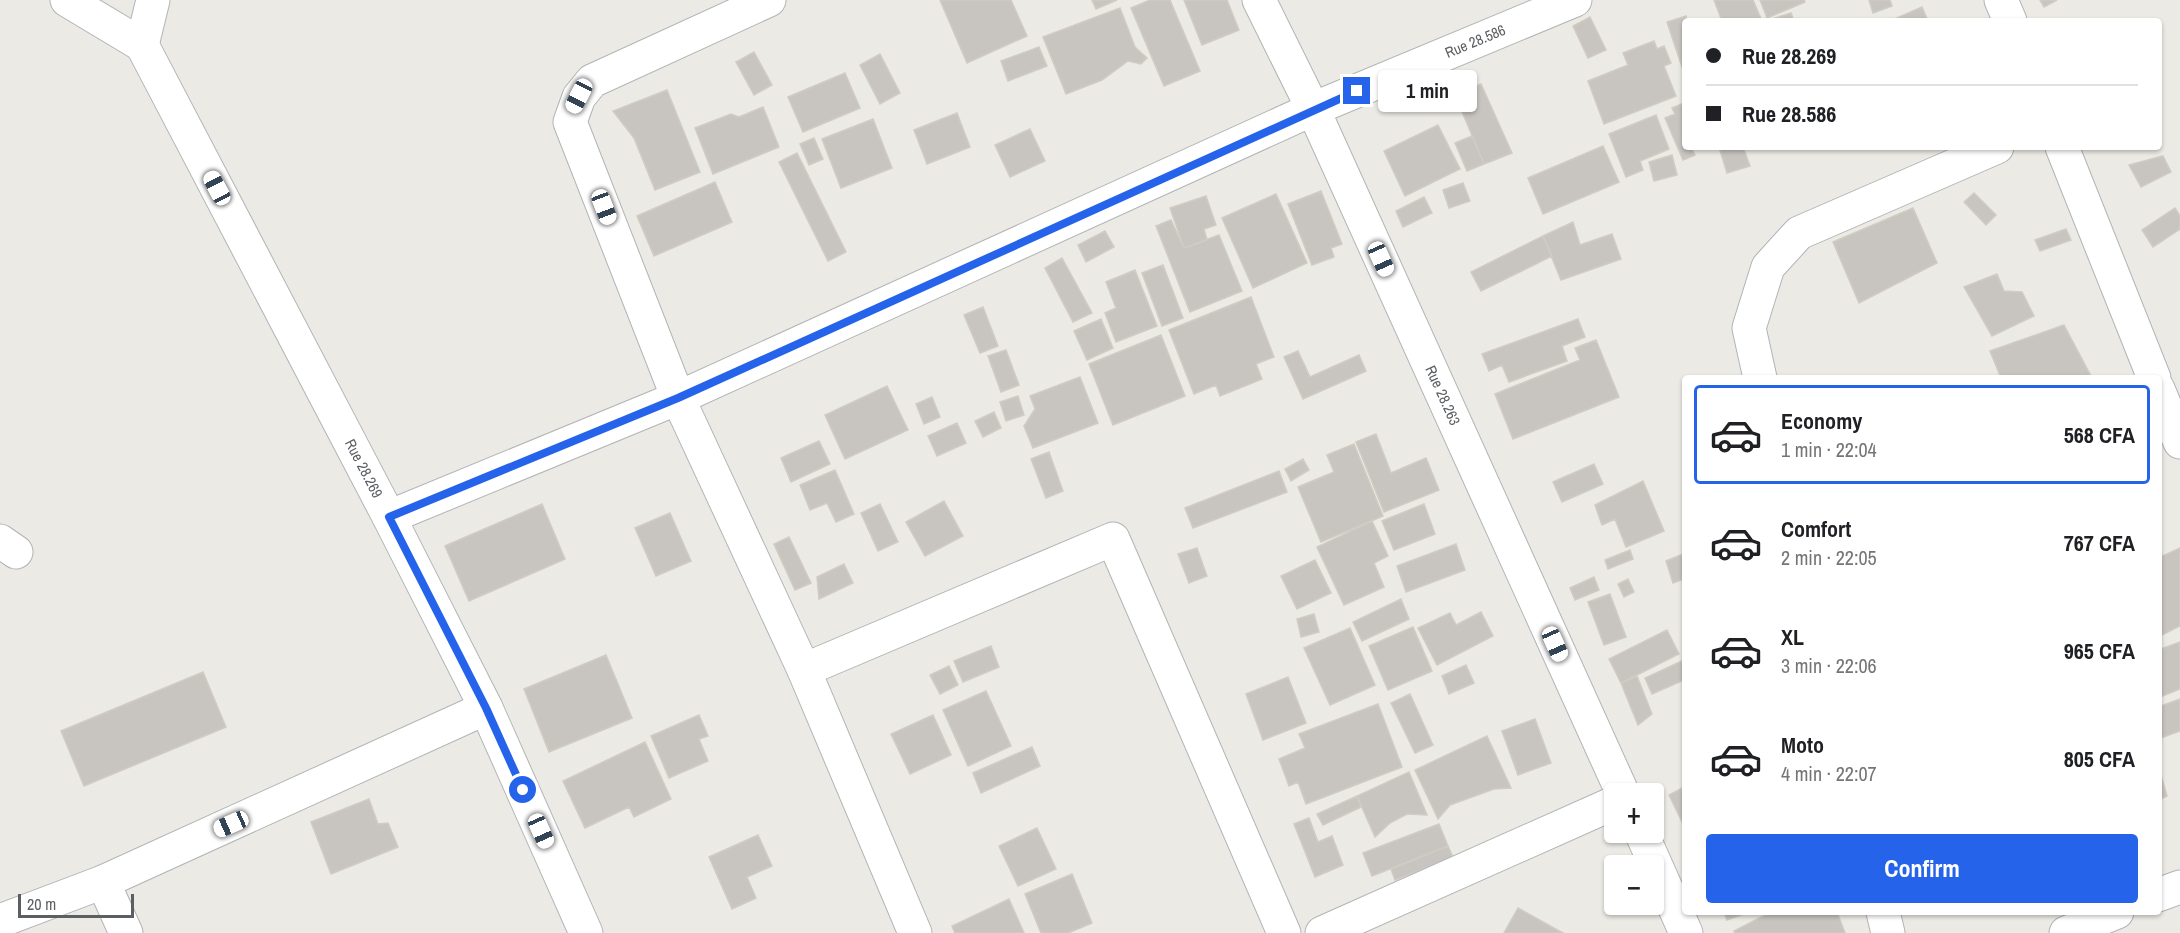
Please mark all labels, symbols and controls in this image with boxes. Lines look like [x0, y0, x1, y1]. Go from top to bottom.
street label: Rue 28.586 [1442, 19, 1509, 63]
text: Rue 28.269 [1742, 41, 1836, 71]
callout: 1 min [1378, 70, 1477, 112]
car [563, 76, 595, 116]
route end [1343, 77, 1370, 104]
text: 1 min [1406, 77, 1449, 104]
text: Rue 28.586 [1742, 99, 1836, 129]
car [201, 168, 233, 208]
car [589, 187, 619, 227]
car [1365, 239, 1397, 279]
street label: Rue 28.263 [1420, 362, 1466, 429]
text: Economy [1781, 406, 1862, 436]
icon: car [1709, 408, 1763, 462]
text: 568 CFA [2064, 420, 2135, 450]
street label: Rue 28.269 [340, 435, 388, 501]
text: 1 min · 22:04 [1781, 436, 1877, 463]
text: Comfort [1781, 514, 1851, 544]
icon: car [1709, 516, 1763, 570]
text: 767 CFA [2064, 528, 2135, 558]
text: 2 min · 22:05 [1781, 544, 1877, 571]
text: XL [1781, 622, 1804, 652]
car [1539, 624, 1571, 664]
icon: car [1709, 624, 1763, 678]
text: 965 CFA [2064, 636, 2135, 666]
text: 3 min · 22:06 [1781, 652, 1877, 679]
text: Moto [1781, 730, 1824, 760]
icon: car [1709, 732, 1763, 786]
text: 805 CFA [2064, 744, 2135, 774]
text: 4 min · 22:07 [1781, 760, 1877, 787]
route start [509, 776, 536, 803]
map controls [1604, 783, 1664, 915]
button: + [1604, 783, 1664, 843]
car [211, 808, 251, 840]
car [525, 811, 557, 851]
button: Confirm [1706, 834, 2138, 903]
button: − [1604, 855, 1664, 915]
scale bar [18, 891, 134, 918]
text: 20 m [27, 893, 56, 915]

